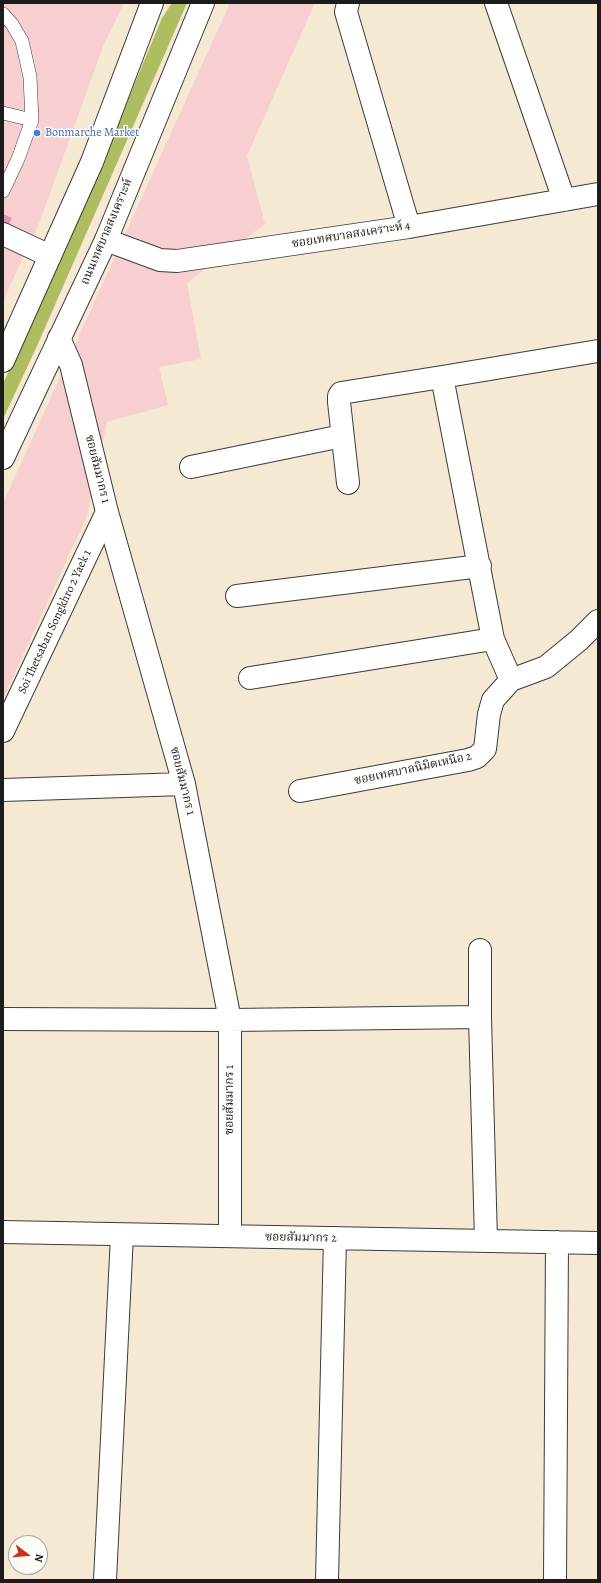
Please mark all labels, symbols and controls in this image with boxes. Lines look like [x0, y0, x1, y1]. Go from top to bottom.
place label: Bonmarche Market [45, 126, 139, 140]
marker: Bonmarche Market [32, 128, 42, 138]
street label: ถนนเทศบาลสงเคราะห์ [78, 177, 136, 287]
street label: ซอยเทศบาลสงเคราะห์ 4 [291, 219, 411, 251]
street label: ซอยสัมมากร 1 [82, 433, 112, 505]
street label: Soi Thetsaban Songkhro 2 Yaek 1 [15, 548, 95, 696]
street label: ซอยสัมมากร 1 [167, 745, 197, 817]
street label: ซอยเทศบาลนิมิตเหนือ 2 [353, 750, 473, 788]
street label: ซอยสัมมากร 1 [223, 1065, 237, 1135]
street label: ซอยสัมมากร 2 [265, 1230, 337, 1246]
north arrow [8, 1535, 48, 1575]
text: N [31, 1552, 47, 1564]

